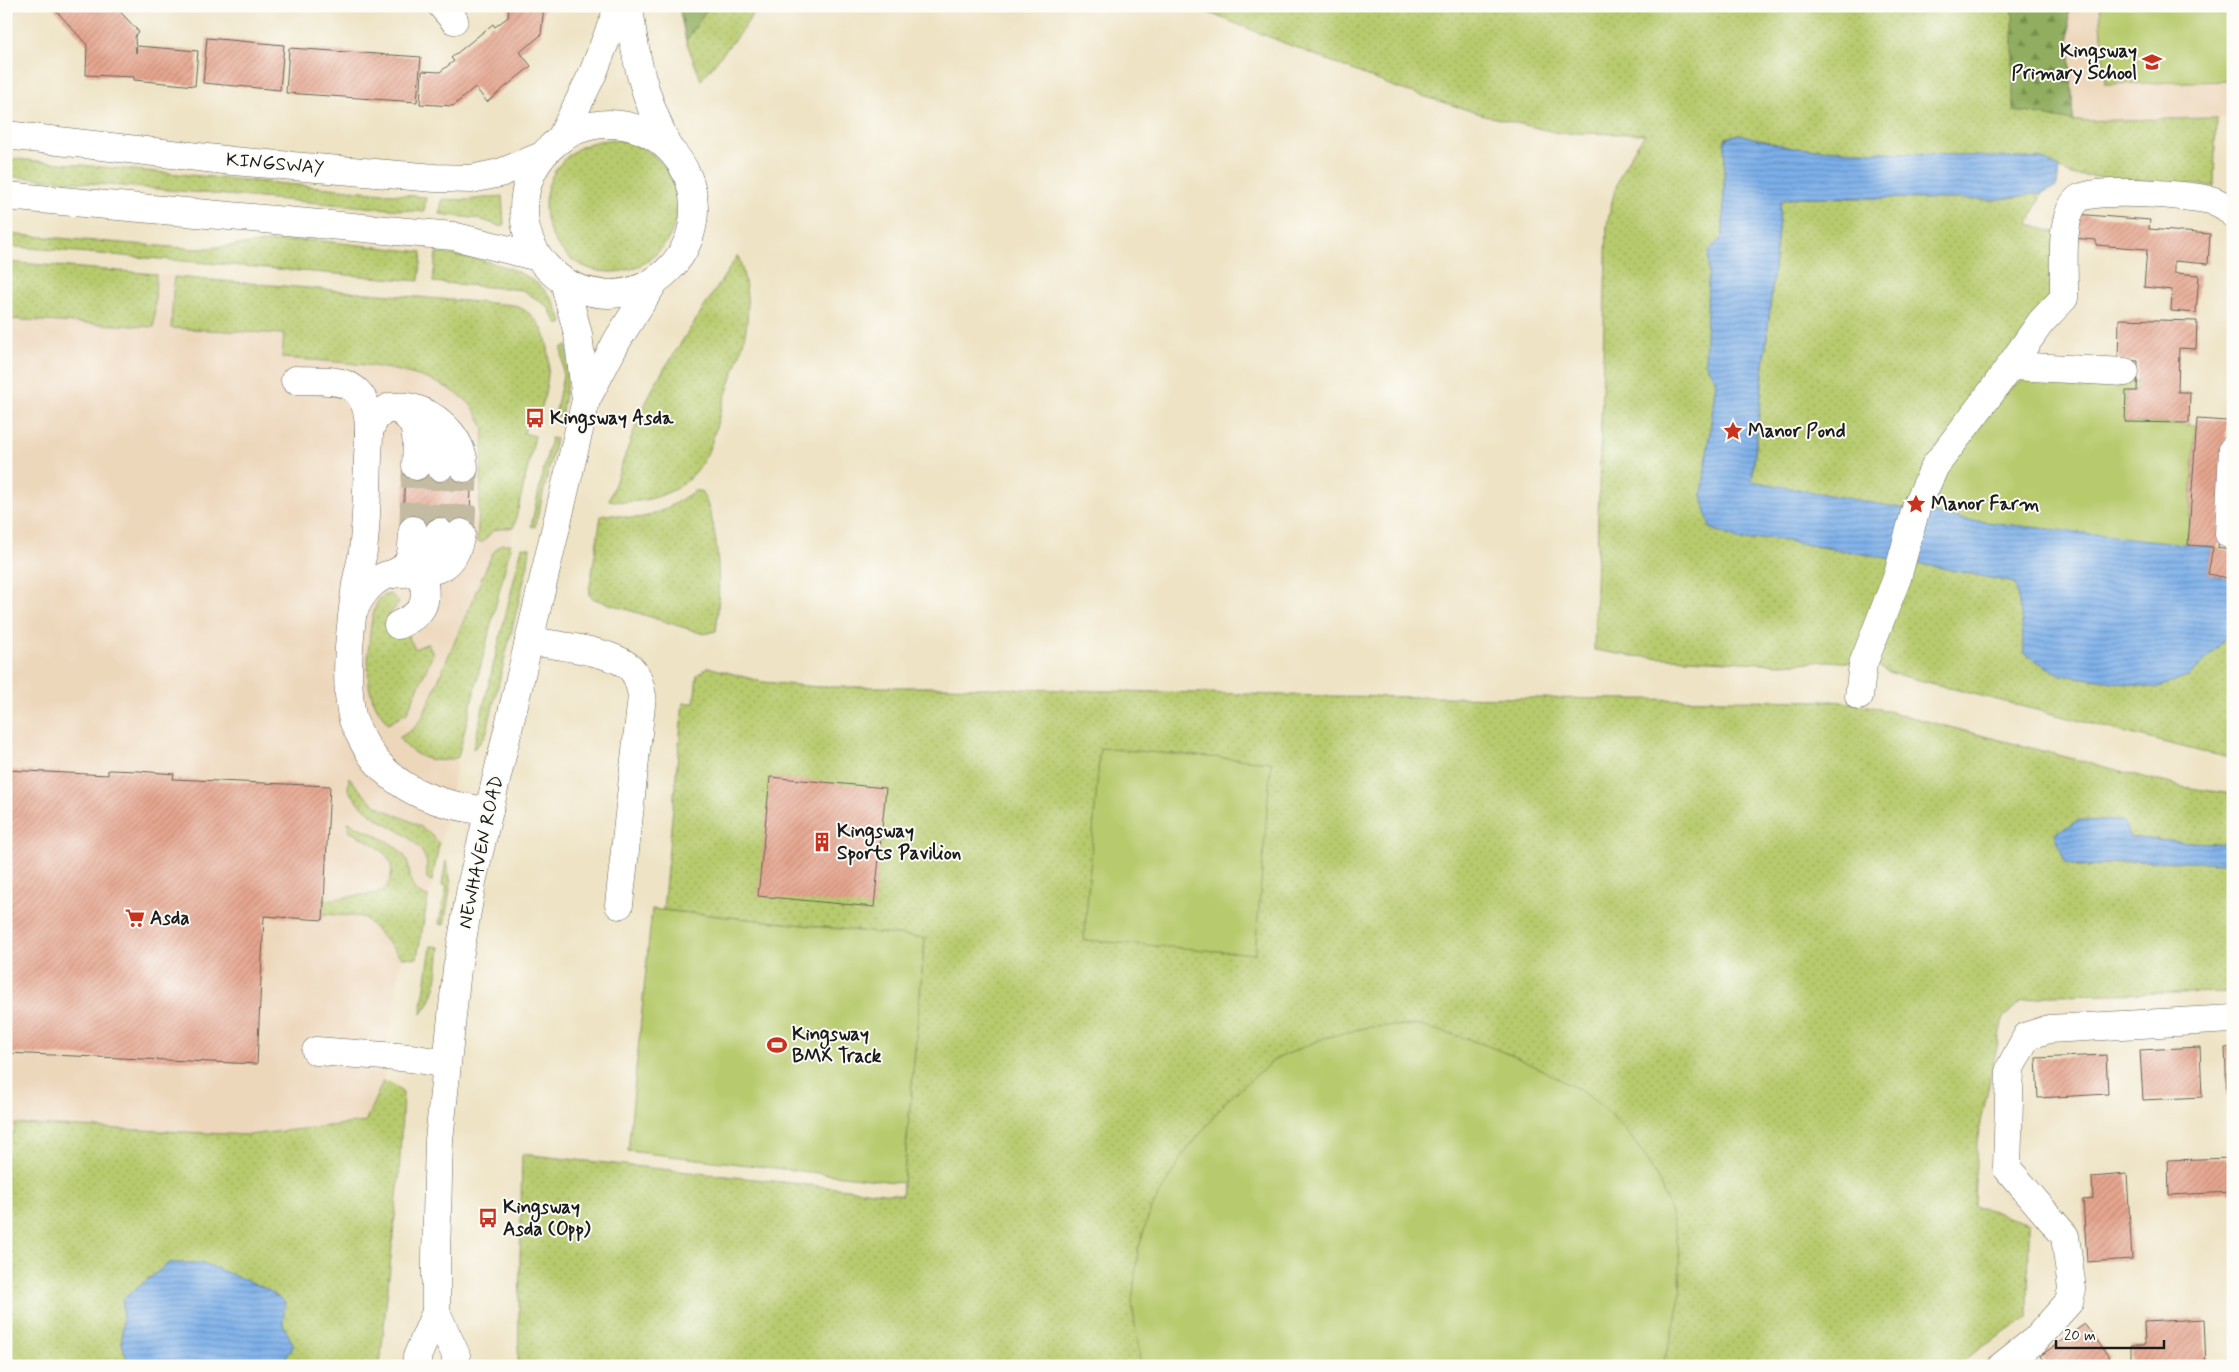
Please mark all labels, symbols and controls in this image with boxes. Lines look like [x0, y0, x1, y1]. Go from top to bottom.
place label: Kingsway Primary School [2011, 39, 2137, 86]
school or university icon: Kingsway Primary School [2141, 51, 2163, 73]
street label: KINGSWAY [225, 147, 325, 181]
place label: Kingsway Asda [550, 406, 674, 434]
bus stop icon: Kingsway Asda [524, 407, 546, 429]
place label: Manor Pond [1748, 419, 1846, 444]
place icon: Manor Pond [1722, 420, 1744, 442]
place label: Manor Farm [1931, 492, 2040, 517]
place icon: Manor Farm [1905, 493, 1927, 515]
street label: NEWHAVEN ROAD [453, 773, 509, 931]
place label: Kingsway Sports Pavilion [837, 819, 962, 866]
building icon: Kingsway Sports Pavilion [811, 831, 833, 853]
place label: Asda [150, 906, 190, 931]
supermarket icon: Asda [124, 907, 146, 929]
place label: Kingsway BMX Track [792, 1022, 882, 1069]
sports icon: Kingsway BMX Track [766, 1034, 788, 1056]
place label: Kingsway Asda (Opp) [503, 1195, 591, 1242]
bus stop icon: Kingsway Asda (Opp) [477, 1207, 499, 1229]
scale bar [2056, 1317, 2164, 1349]
text: 20 m [2064, 1326, 2096, 1346]

